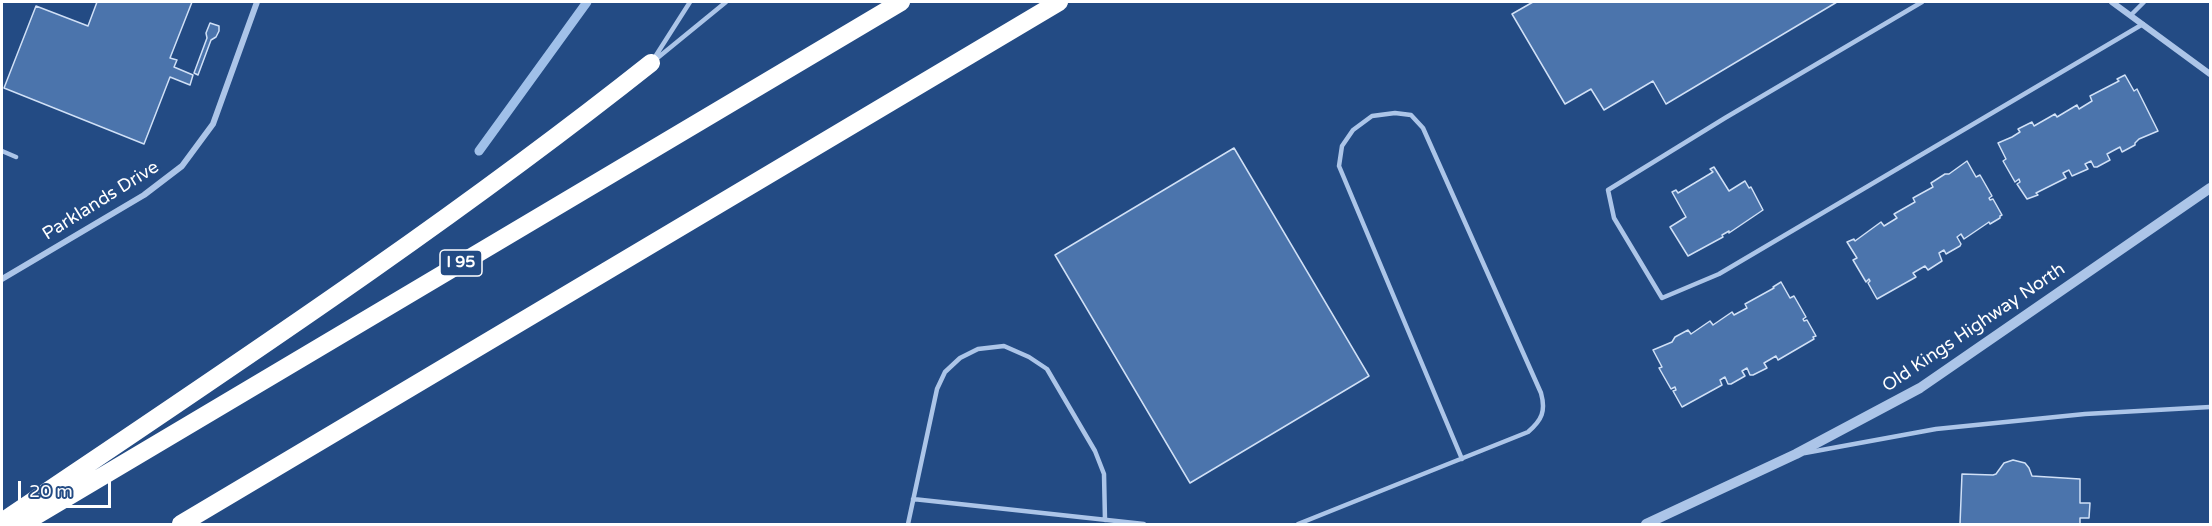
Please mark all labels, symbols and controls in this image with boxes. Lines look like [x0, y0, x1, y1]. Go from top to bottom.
street label: Parklands Drive [39, 157, 163, 245]
road number: I 95 [440, 250, 482, 276]
street label: Old Kings Highway North [1879, 259, 2069, 397]
scale bar [21, 469, 114, 507]
text: 20 m [29, 480, 73, 502]

